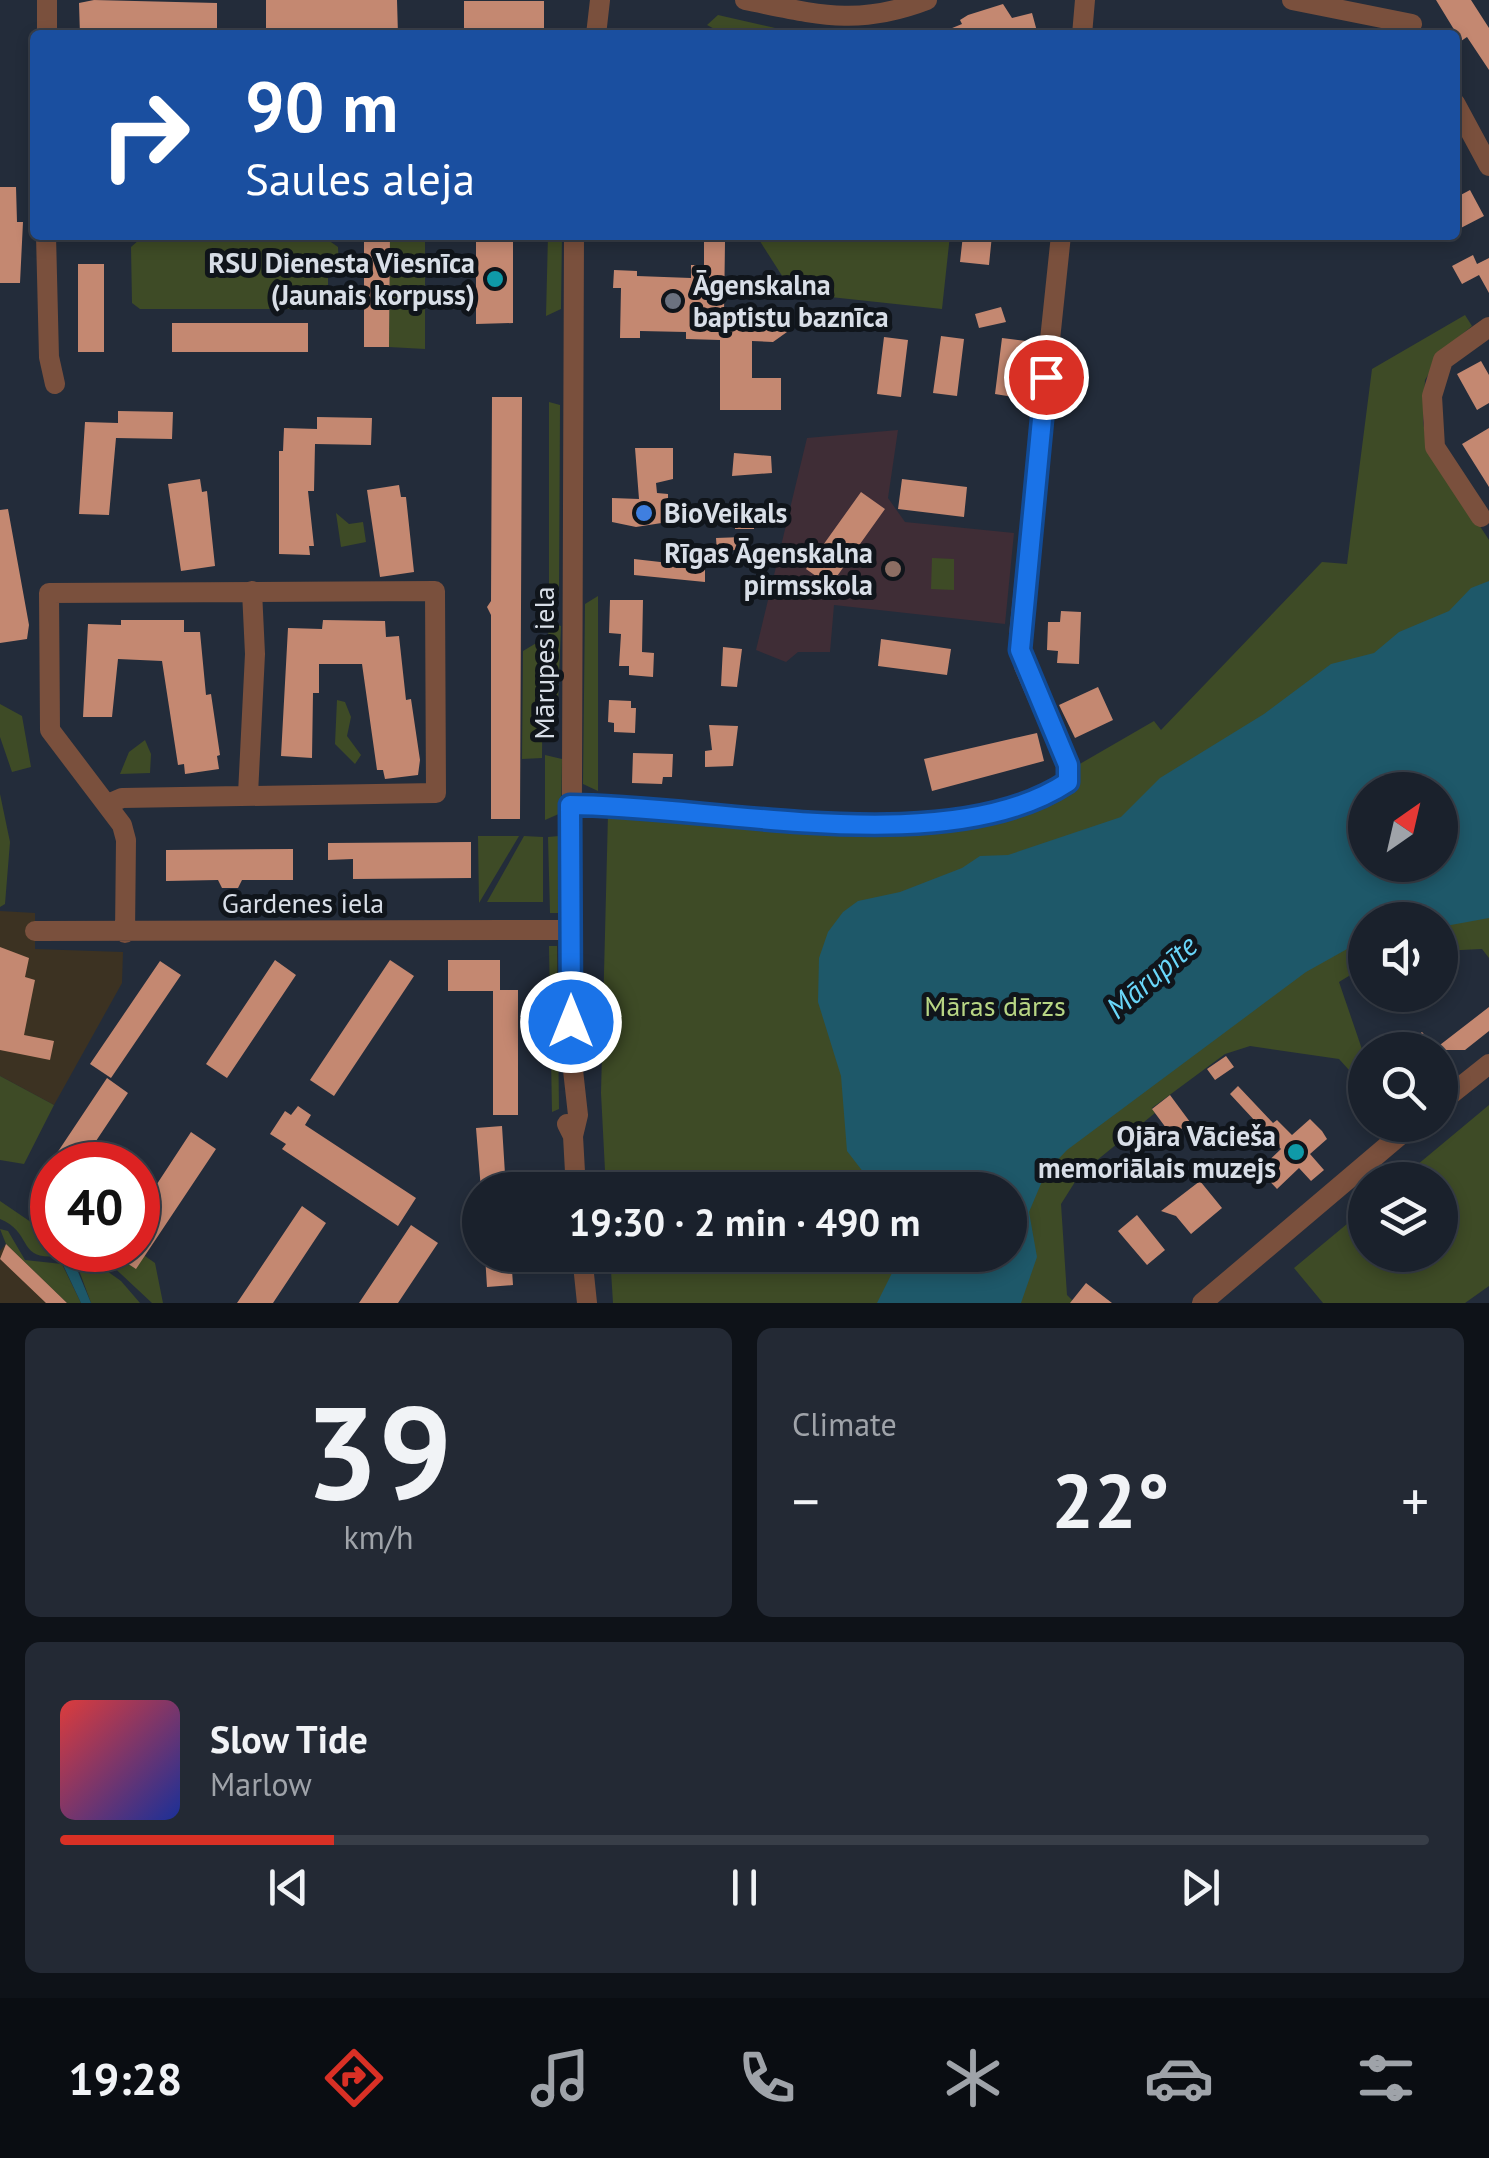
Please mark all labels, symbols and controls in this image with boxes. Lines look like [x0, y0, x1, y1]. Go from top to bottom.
text: 90 m [245, 61, 398, 151]
icon: right [80, 70, 210, 200]
text: Saules aleja [245, 149, 475, 207]
place label: RSU Dienesta Viesnīca (Jaunais korpuss) [208, 244, 475, 313]
place label: Āgenskalna baptistu baznīca [693, 266, 889, 335]
marker: RSU Dienesta Viesnīca (Jaunais korpuss) [484, 268, 506, 290]
marker: Āgenskalna baptistu baznīca [662, 290, 684, 312]
pin [1004, 335, 1089, 420]
icon: arrive [1019, 350, 1074, 405]
place label: BioVeikals [664, 494, 788, 531]
marker: BioVeikals [633, 502, 655, 524]
place label: Rīgas Āgenskalna pirmsskola [664, 534, 873, 603]
marker: Rīgas Āgenskalna pirmsskola [882, 558, 904, 580]
street label: Mārupes iela [525, 586, 562, 740]
north arrow [1348, 772, 1458, 882]
map controls [1348, 772, 1458, 1272]
street label: Gardenes iela [222, 884, 384, 921]
button: sound [1348, 902, 1458, 1012]
water label: Mārupīte [1097, 925, 1205, 1026]
position arrow [519, 970, 623, 1074]
park label: Māras dārzs [924, 987, 1066, 1024]
button: search [1348, 1032, 1458, 1142]
place label: Ojāra Vācieša memoriālais muzejs [1038, 1117, 1276, 1186]
marker: Ojāra Vācieša memoriālais muzejs [1285, 1141, 1307, 1163]
speed limit sign: 40 [30, 1142, 160, 1272]
button: layers [1348, 1162, 1458, 1272]
text: 19:30 · 2 min · 490 m [569, 1197, 920, 1246]
text: 39 [305, 1367, 452, 1535]
text: Climate [792, 1403, 897, 1445]
text: 22° [1052, 1452, 1169, 1549]
text: − [792, 1465, 820, 1536]
text: + [1401, 1465, 1429, 1536]
text: km/h [343, 1516, 414, 1558]
text: Slow Tide [210, 1714, 368, 1763]
text: Marlow [210, 1763, 312, 1805]
icon: previous [261, 1860, 316, 1915]
icon: pause [717, 1860, 772, 1915]
icon: next [1173, 1860, 1228, 1915]
icon: directions [319, 2043, 389, 2113]
icon: music [525, 2043, 595, 2113]
icon: phone [732, 2043, 802, 2113]
icon: climate [938, 2043, 1008, 2113]
icon: car [1144, 2043, 1214, 2113]
icon: filters [1351, 2043, 1421, 2113]
text: 19:28 [68, 2049, 182, 2107]

